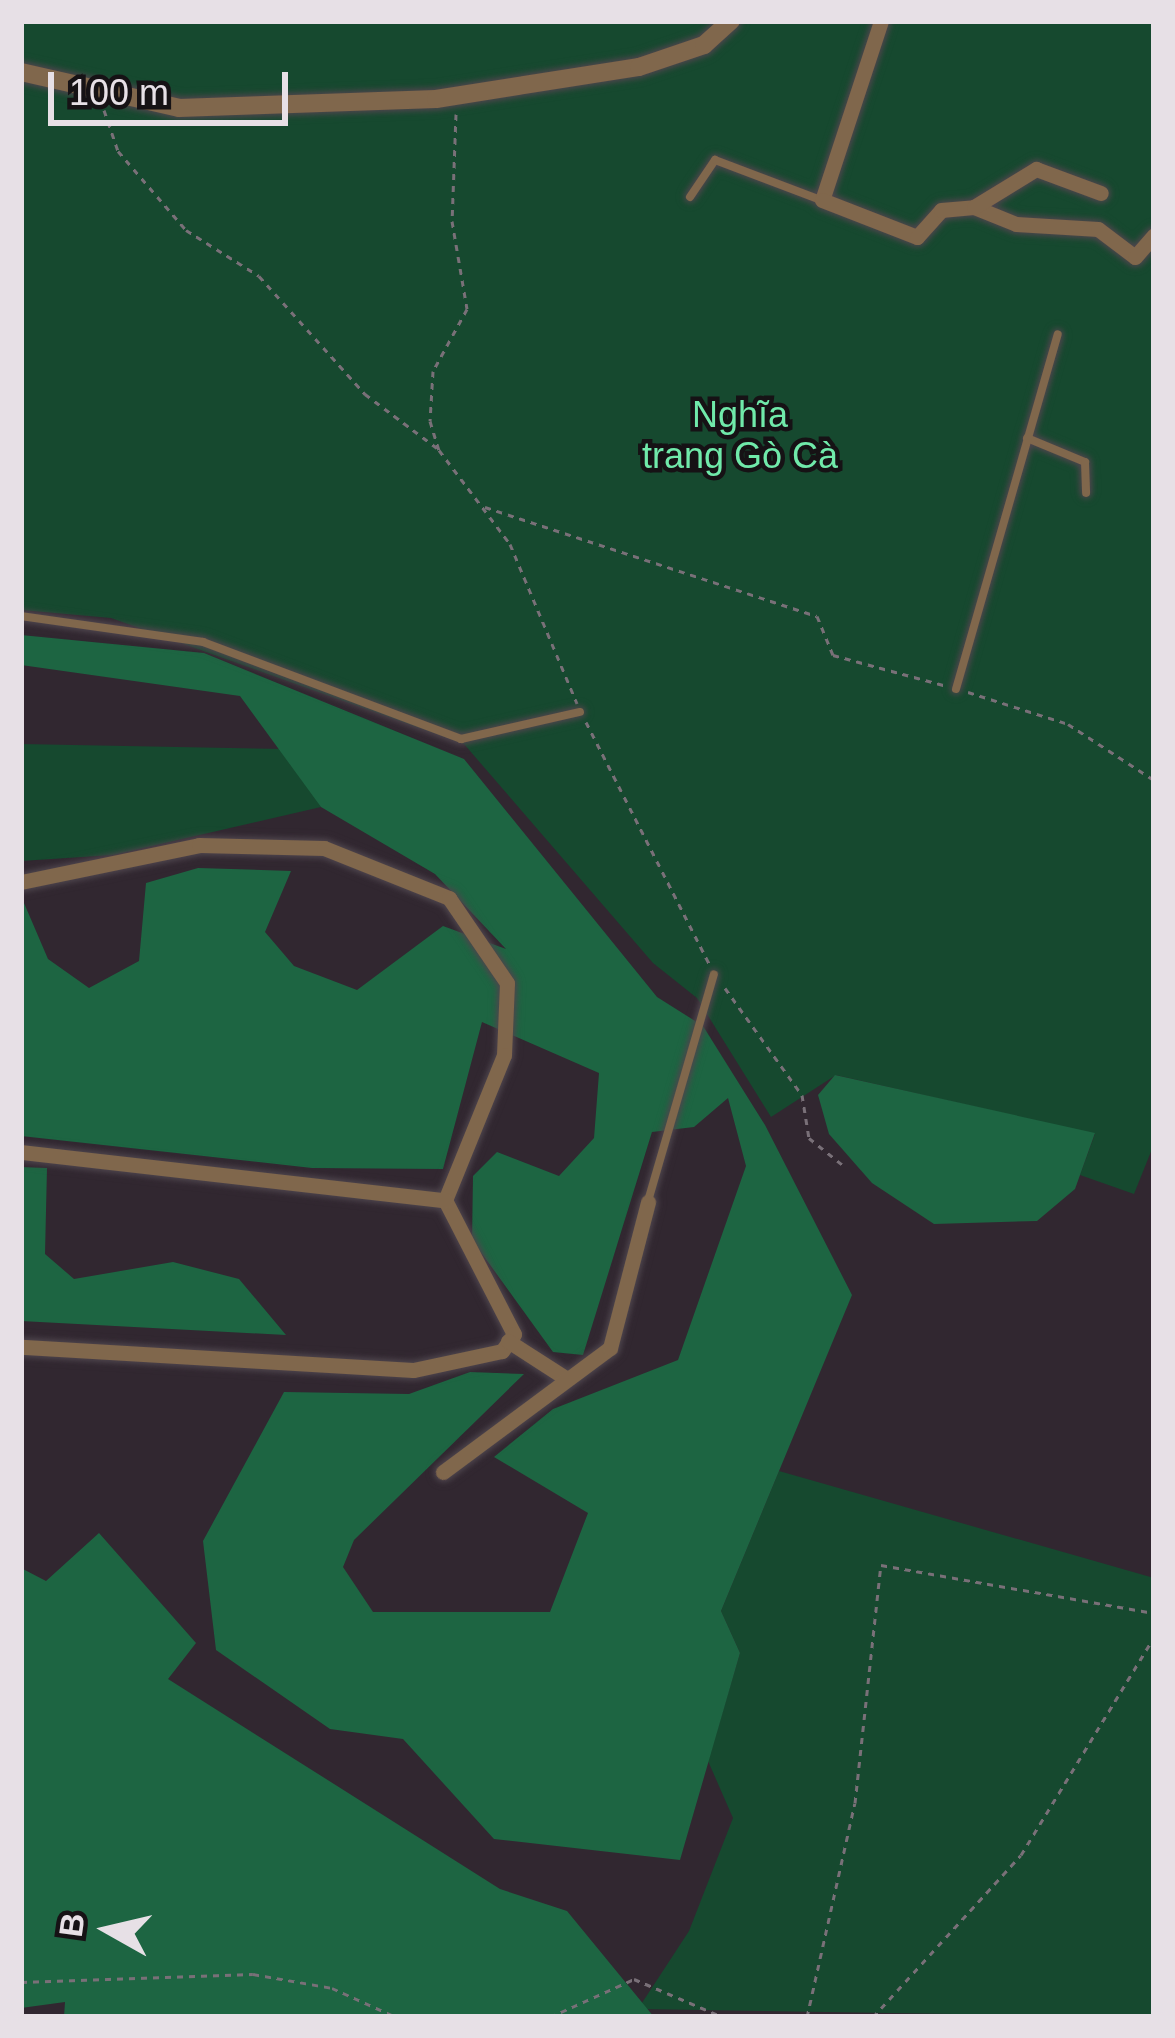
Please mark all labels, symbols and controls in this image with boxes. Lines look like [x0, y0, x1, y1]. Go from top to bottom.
scale bar [54, 48, 294, 122]
text: 100 m [69, 72, 169, 113]
park label: Nghĩa trang Gò Cà [642, 392, 838, 477]
north arrow [48, 1870, 168, 1990]
text: B [52, 1911, 92, 1939]

